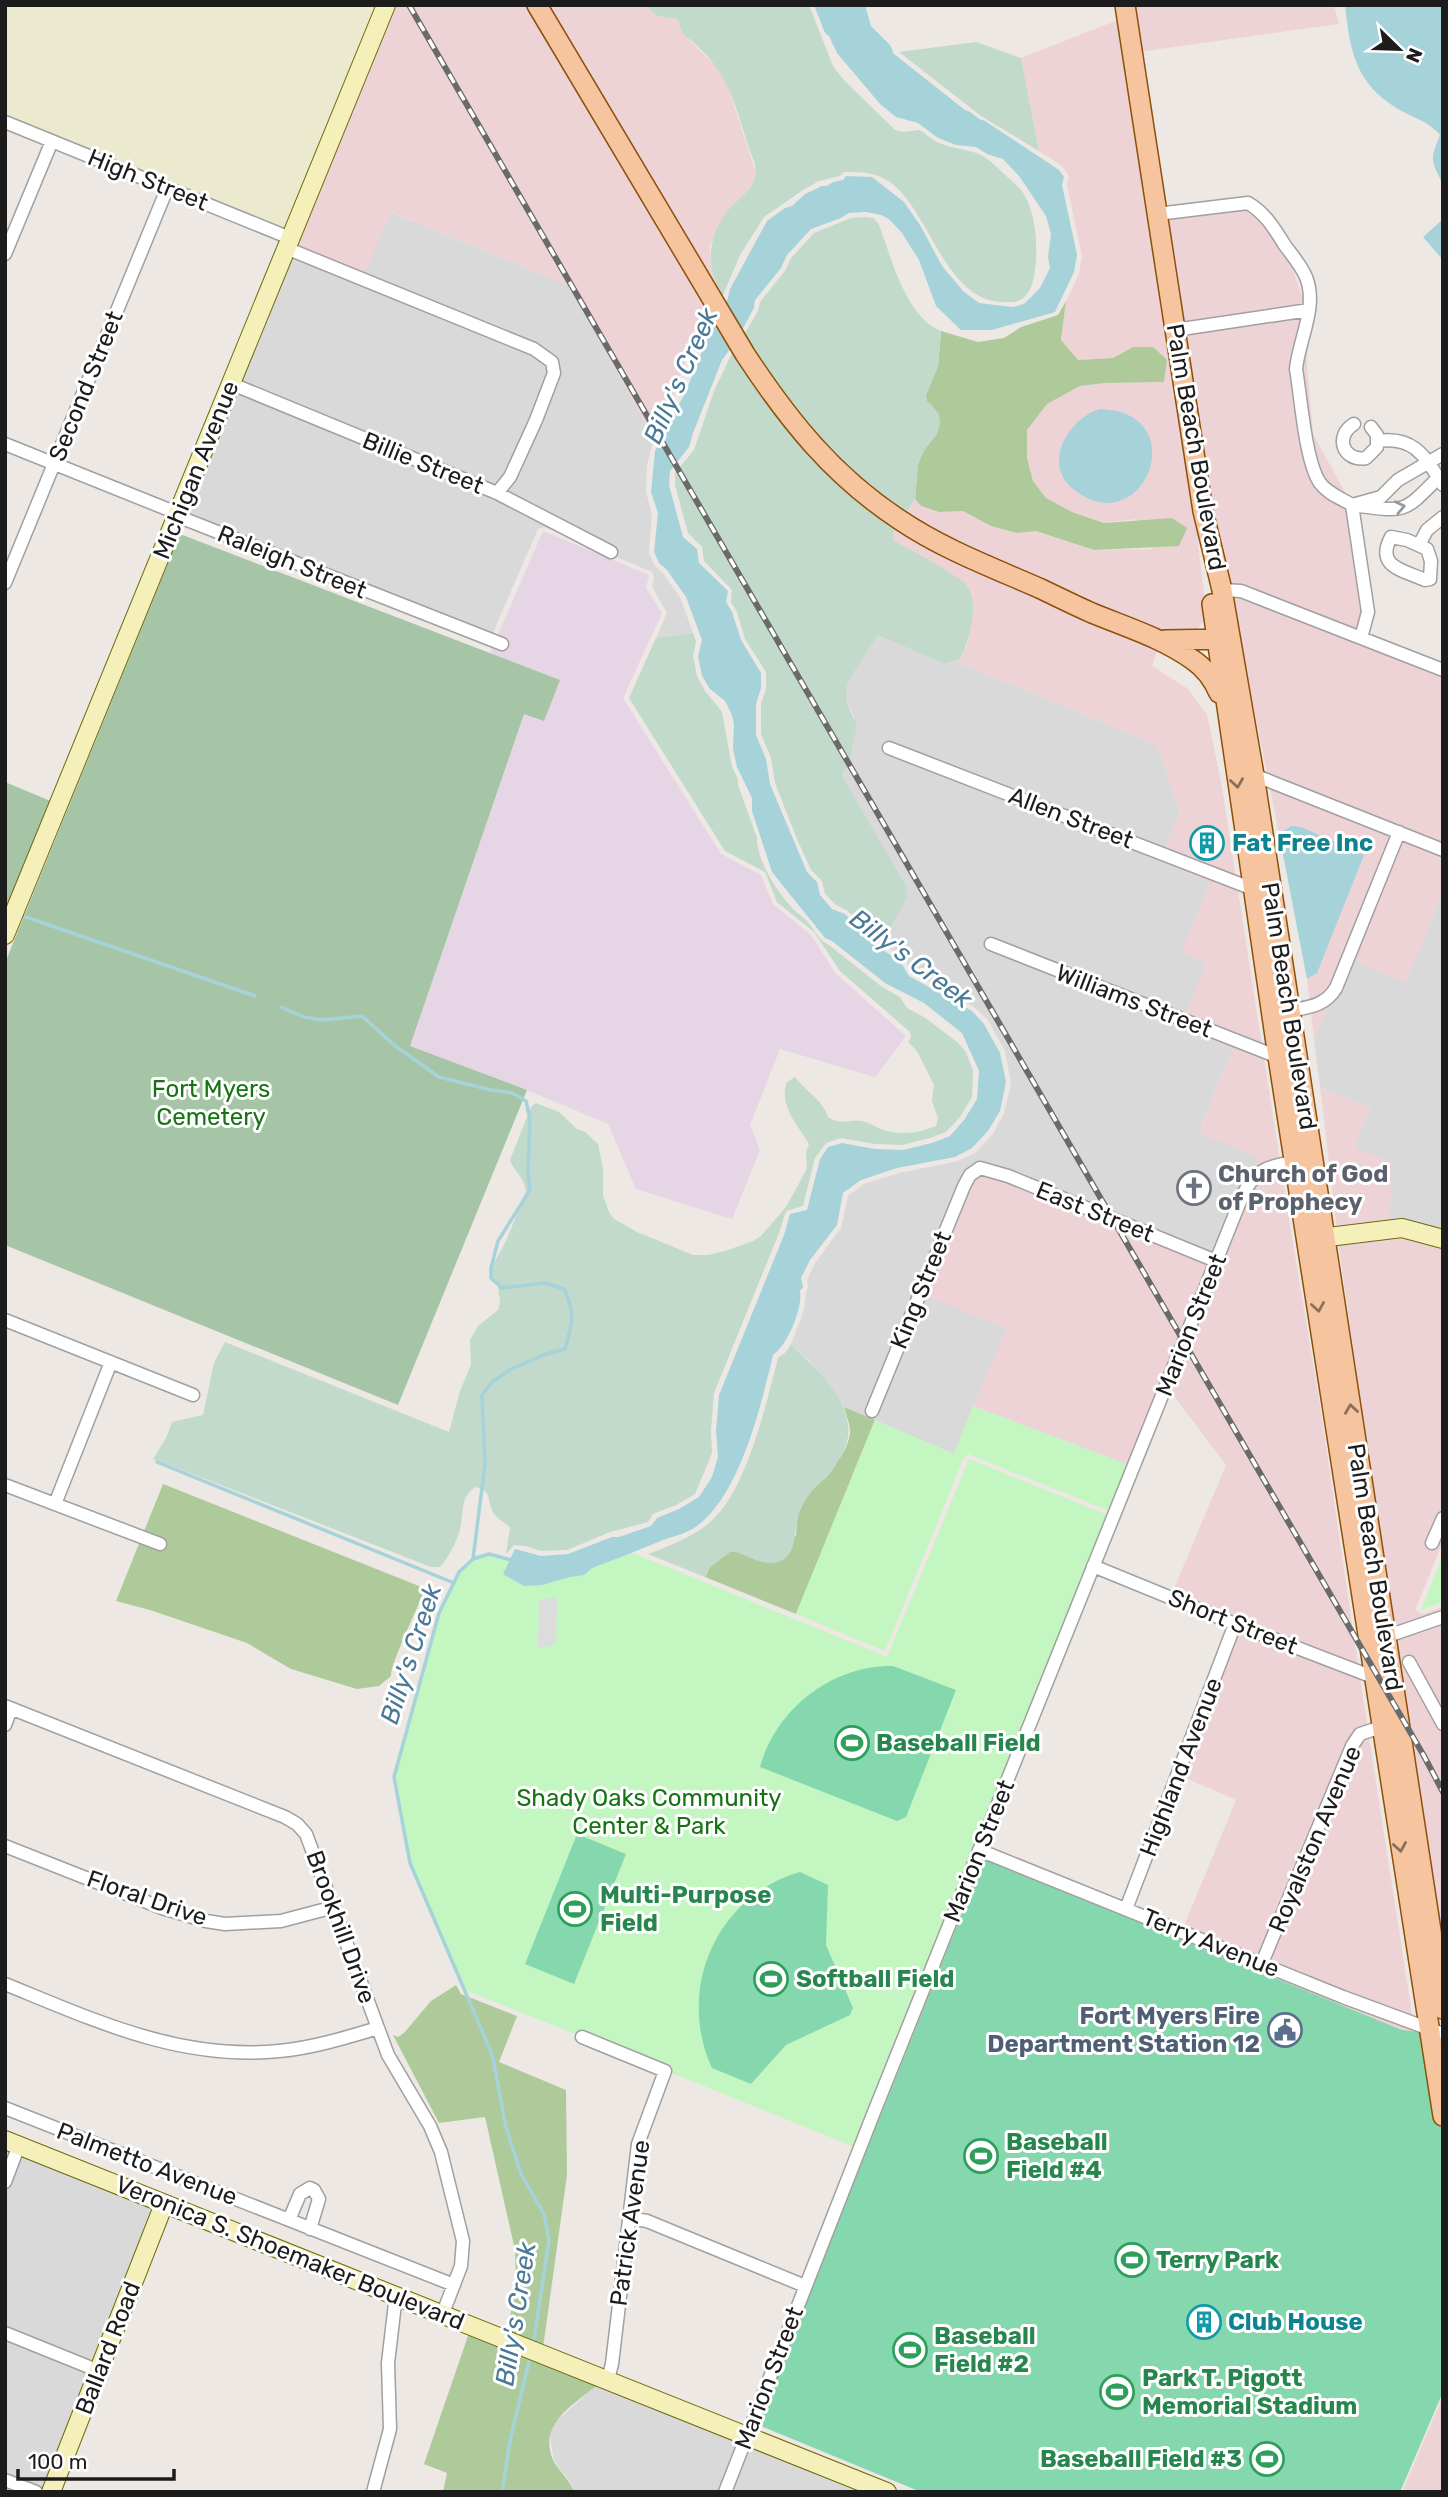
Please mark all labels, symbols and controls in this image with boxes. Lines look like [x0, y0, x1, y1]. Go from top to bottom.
north arrow [1364, 14, 1434, 84]
text: N [1401, 45, 1427, 66]
street label: High Street [84, 143, 212, 217]
water label: Billy's Creek [637, 303, 725, 449]
street label: Second Street [43, 307, 129, 465]
street label: Palm Beach Boulevard [1160, 321, 1232, 573]
street label: Michigan Avenue [147, 377, 245, 563]
street label: Billie Street [358, 426, 488, 500]
one-way arrow [1394, 500, 1406, 515]
street label: Raleigh Street [213, 519, 371, 605]
one-way arrow [1229, 777, 1244, 789]
street label: Allen Street [1005, 781, 1137, 855]
building icon: Fat Free Inc [1188, 824, 1226, 862]
place label: Fat Free Inc [1232, 829, 1373, 857]
street label: Palm Beach Boulevard [1256, 880, 1322, 1132]
water label: Billy's Creek [844, 903, 979, 1015]
street label: Williams Street [1052, 958, 1216, 1044]
park label: Fort Myers Cemetery [152, 1075, 270, 1131]
place label: Church of God of Prophecy [1218, 1160, 1388, 1216]
church icon: Church of God of Prophecy [1175, 1169, 1213, 1207]
street label: East Street [1032, 1176, 1158, 1248]
street label: King Street [885, 1227, 957, 1353]
street label: Marion Street [1150, 1250, 1232, 1400]
one-way arrow [1310, 1301, 1325, 1313]
one-way arrow [1344, 1403, 1359, 1415]
street label: Palm Beach Boulevard [1342, 1441, 1408, 1693]
water label: Billy's Creek [374, 1580, 448, 1728]
street label: Short Street [1164, 1583, 1302, 1661]
street label: Highland Avenue [1134, 1674, 1228, 1860]
sports icon: Baseball Field [833, 1724, 871, 1762]
place label: Baseball Field [876, 1729, 1041, 1757]
street label: Royalston Avenue [1263, 1741, 1367, 1937]
street label: Marion Street [938, 1776, 1020, 1926]
park label: Shady Oaks Community Center & Park [516, 1784, 782, 1840]
one-way arrow [1392, 1841, 1407, 1853]
street label: Brookhill Drive [300, 1847, 382, 2007]
street label: Floral Drive [83, 1864, 211, 1932]
place label: Multi-Purpose Field [600, 1881, 771, 1937]
sports icon: Multi-Purpose Field [556, 1890, 594, 1928]
street label: Terry Avenue [1138, 1903, 1284, 1983]
sports icon: Softball Field [752, 1960, 790, 1998]
place label: Softball Field [796, 1965, 954, 1993]
place label: Fort Myers Fire Department Station 12 [987, 2002, 1260, 2058]
public building icon: Fort Myers Fire Department Station 12 [1266, 2011, 1304, 2049]
street label: Palmetto Avenue [53, 2117, 241, 2211]
place label: Baseball Field #4 [1006, 2128, 1108, 2184]
sports icon: Baseball Field #4 [962, 2137, 1000, 2175]
street label: Patrick Avenue [604, 2138, 656, 2308]
street label: Veronica S. Shoemaker Boulevard [112, 2170, 468, 2336]
water label: Billy's Creek [489, 2239, 543, 2388]
sports icon: Terry Park [1113, 2241, 1151, 2279]
place label: Terry Park [1156, 2246, 1279, 2274]
street label: Ballard Road [70, 2278, 146, 2418]
street label: Marion Street [729, 2303, 809, 2453]
building icon: Club House [1185, 2303, 1223, 2341]
place label: Club House [1228, 2308, 1363, 2336]
place label: Baseball Field #2 [934, 2322, 1036, 2378]
sports icon: Baseball Field #2 [891, 2331, 929, 2369]
place label: Park T. Pigott Memorial Stadium [1142, 2364, 1357, 2420]
sports icon: Park T. Pigott Memorial Stadium [1098, 2373, 1136, 2411]
scale bar [18, 2438, 173, 2482]
sports icon: Baseball Field #3 [1248, 2440, 1286, 2478]
place label: Baseball Field #3 [1040, 2445, 1242, 2473]
text: 100 m [28, 2449, 87, 2474]

